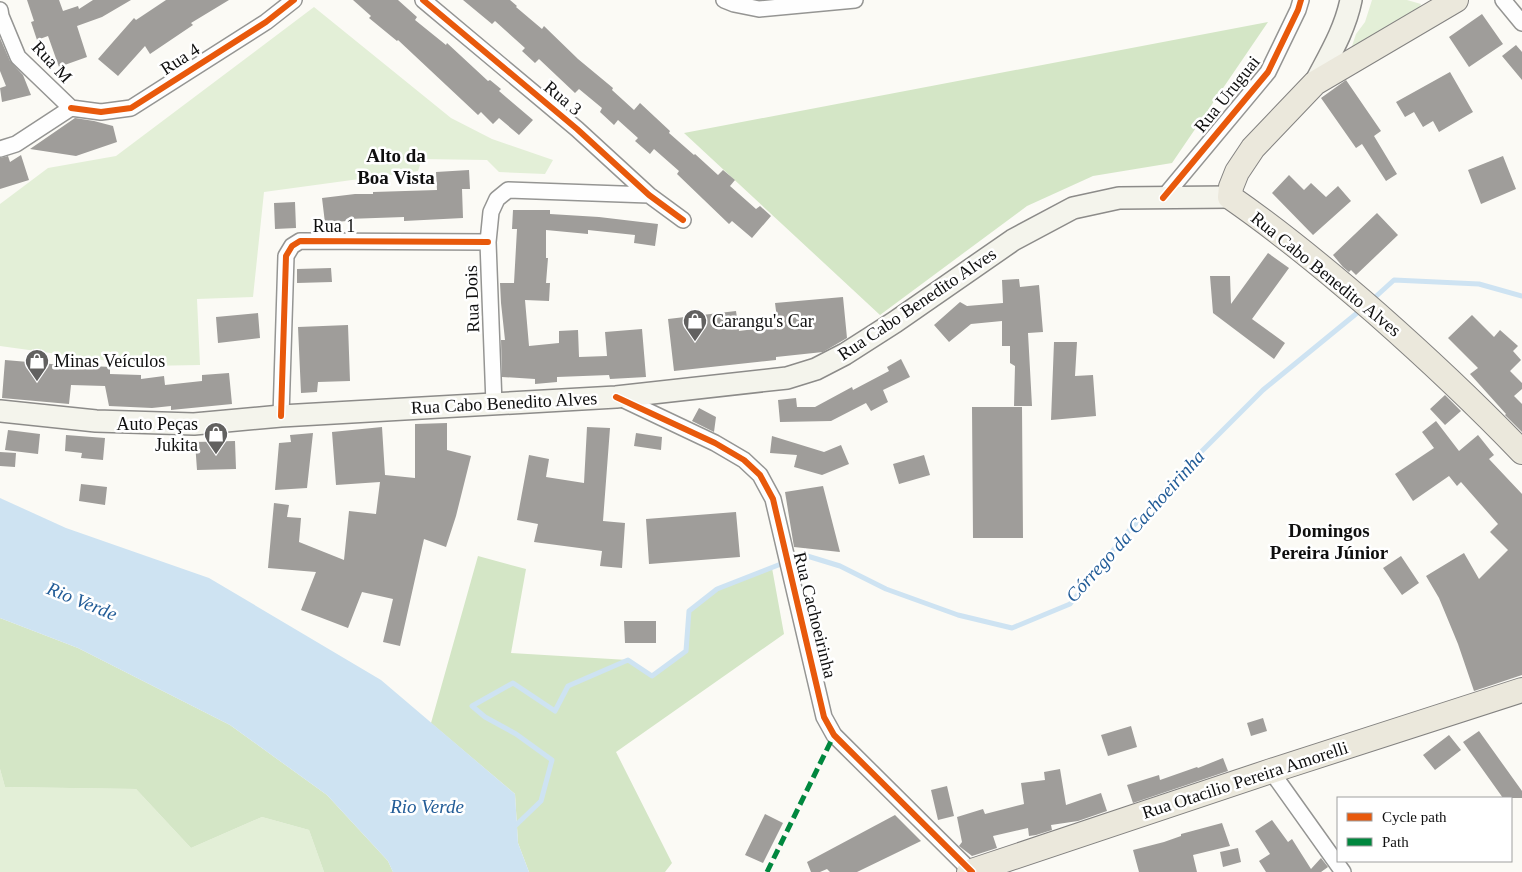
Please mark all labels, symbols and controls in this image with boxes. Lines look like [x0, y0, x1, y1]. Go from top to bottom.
street label: Rua M [28, 37, 76, 87]
street label: Rua 4 [157, 39, 203, 79]
street label: Rua Uruguai [1190, 52, 1264, 136]
street label: Rua 3 [540, 77, 586, 119]
district label: Alto da Boa Vista [357, 145, 435, 188]
street label: Rua Cabo Benedito Alves [1247, 208, 1405, 340]
street label: Rua 1 [313, 216, 355, 236]
street label: Rua Cabo Benedito Alves [834, 244, 1000, 364]
street label: Rua Dois [461, 265, 483, 333]
shop icon: Carangu's Car [682, 308, 708, 342]
place label: Carangu's Car [712, 311, 814, 331]
shop icon: Minas Veículos [24, 348, 50, 382]
place label: Minas Veículos [54, 351, 165, 371]
street label: Rua Cabo Benedito Alves [410, 388, 598, 418]
place label: Auto Peças Jukita [117, 414, 198, 455]
shop icon: Auto Peças Jukita [203, 421, 229, 455]
water label: Córrego da Cachoeirinha [1061, 446, 1209, 606]
district label: Domingos Pereira Júnior [1270, 520, 1389, 563]
street label: Rua Cachoeirinha [790, 550, 840, 680]
water label: Rio Verde [43, 577, 120, 625]
street label: Rua Otacilio Pereira Amorelli [1139, 737, 1351, 823]
water label: Rio Verde [389, 796, 464, 817]
legend [1337, 797, 1512, 862]
text: Cycle path [1382, 809, 1447, 825]
text: Path [1382, 834, 1409, 850]

